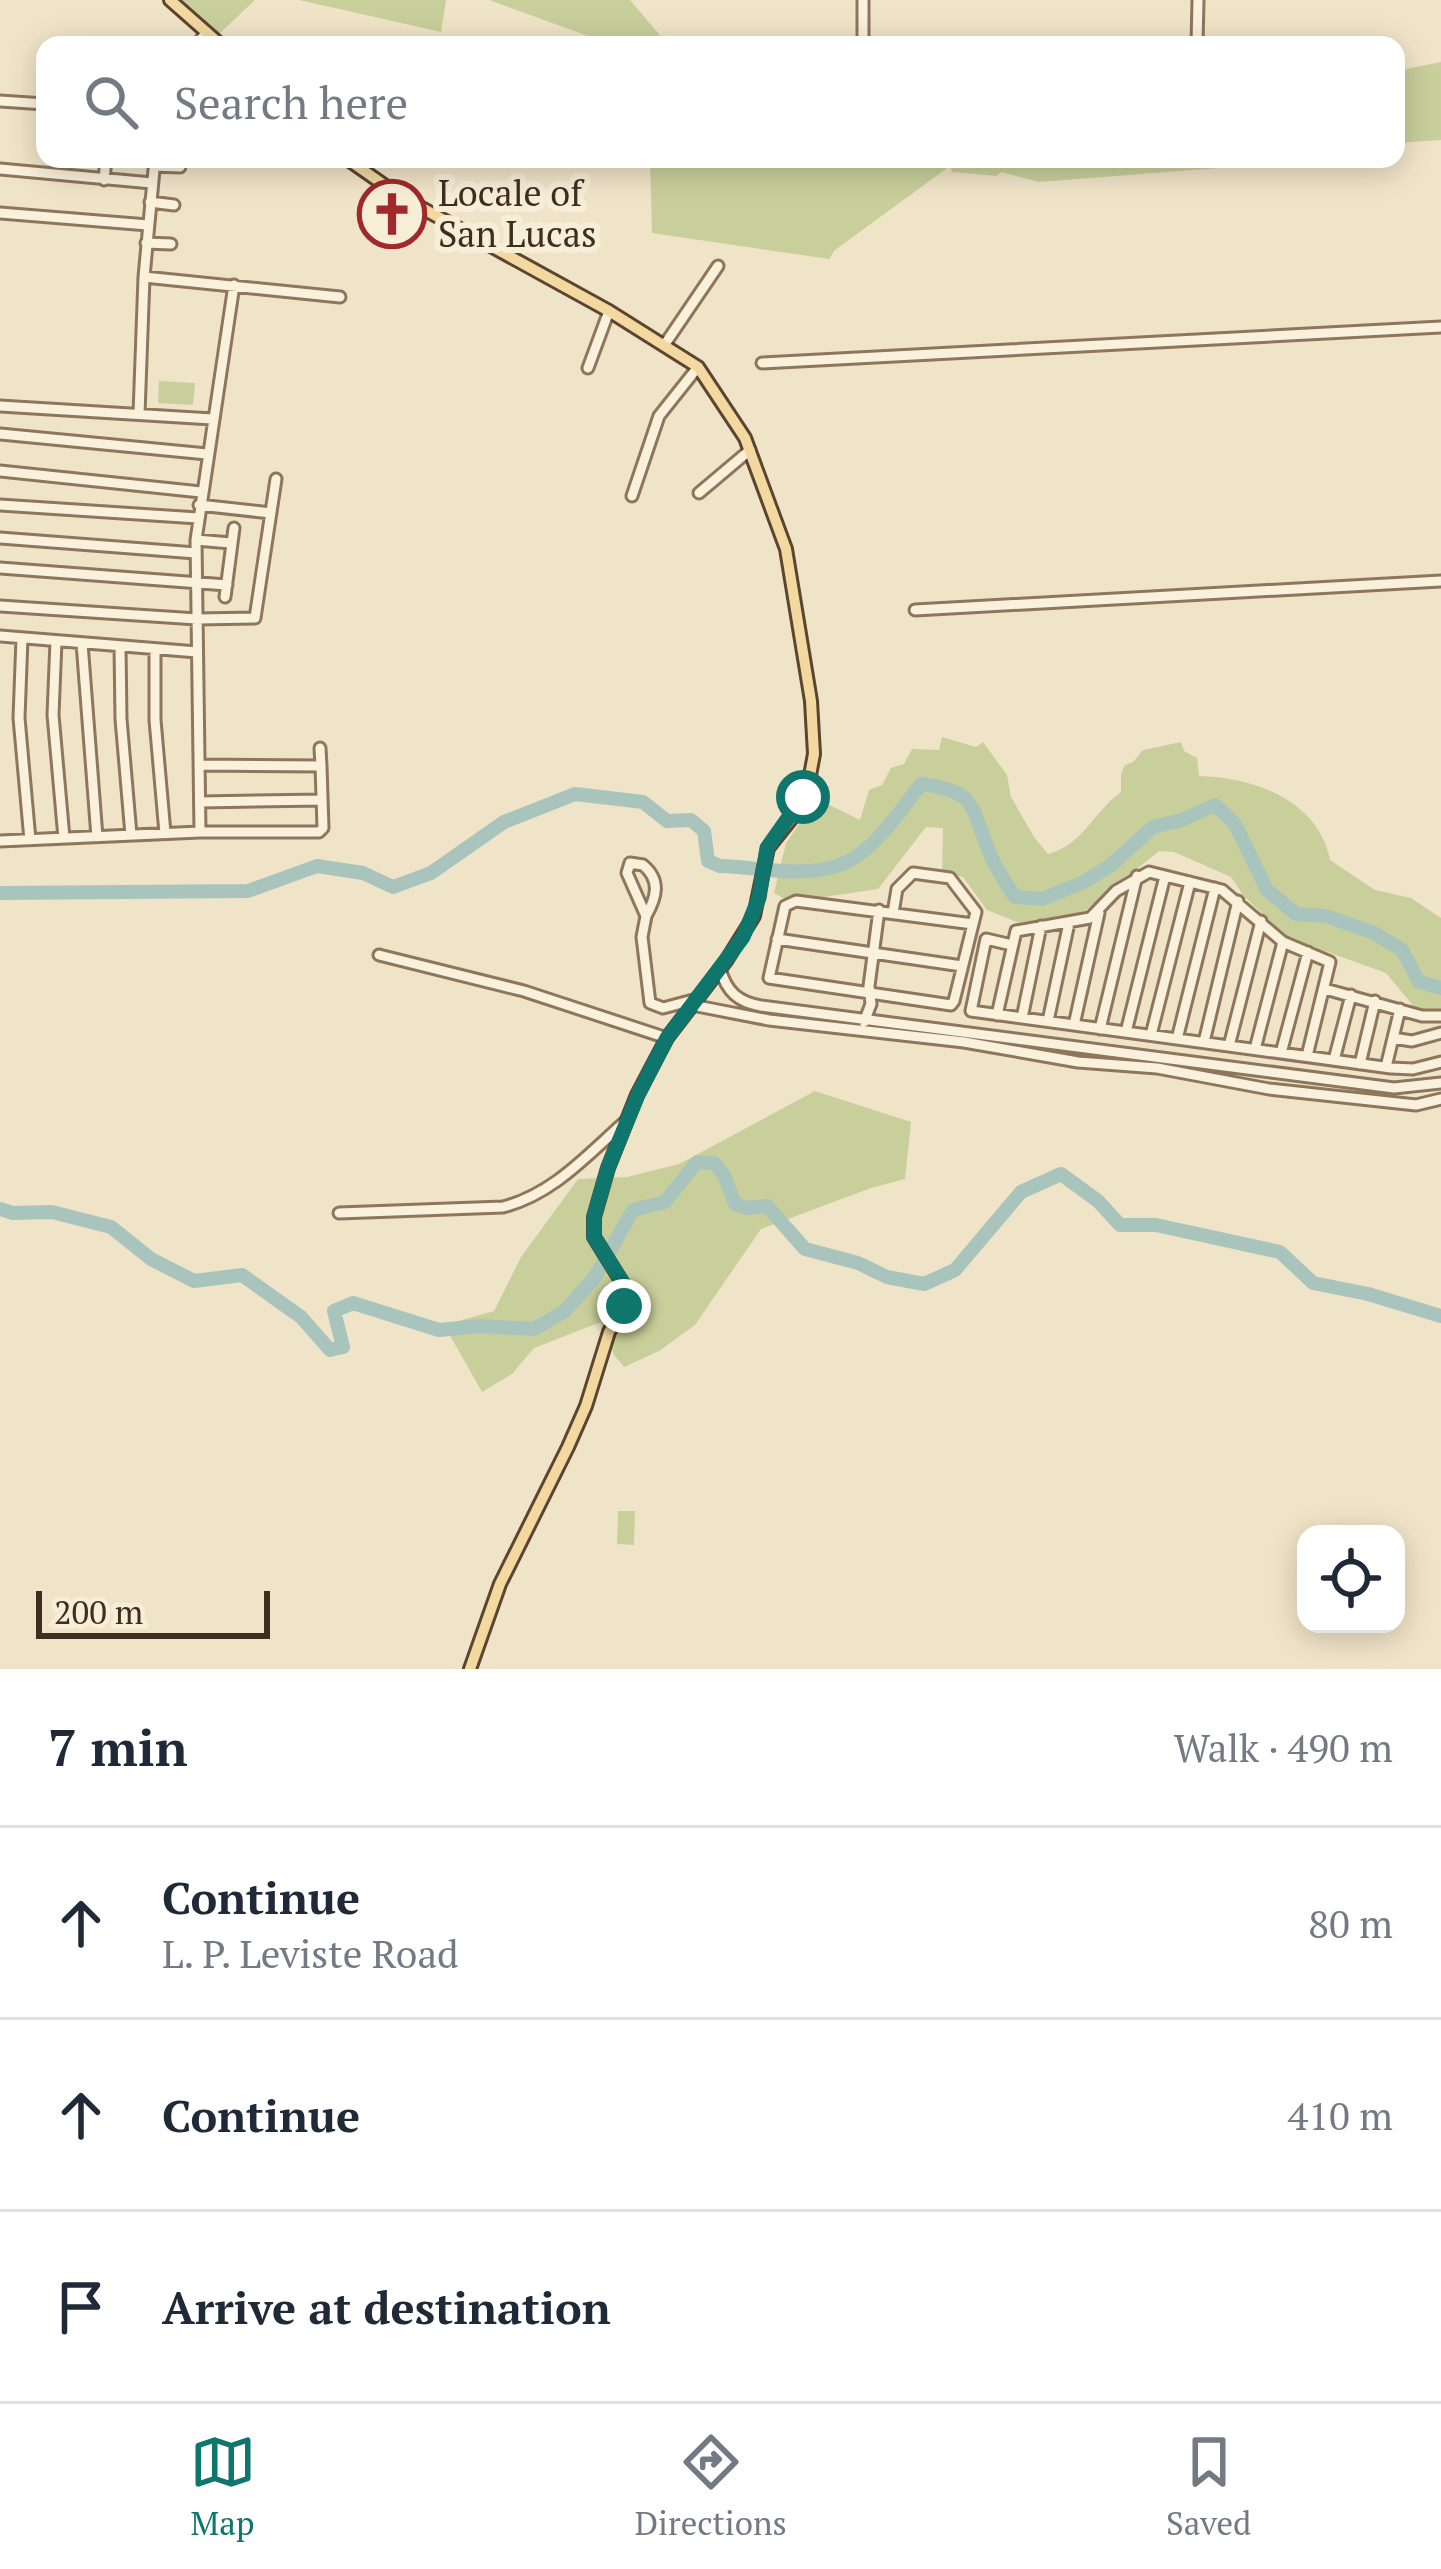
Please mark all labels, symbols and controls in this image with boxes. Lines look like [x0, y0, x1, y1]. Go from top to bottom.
search box [36, 36, 1405, 168]
icon: search [78, 69, 144, 135]
text: Search here [174, 72, 408, 132]
place label: Locale of San Lucas [438, 169, 597, 257]
church icon: Locale of San Lucas [357, 179, 427, 249]
route start [776, 770, 830, 824]
route end [597, 1279, 651, 1333]
map controls [1297, 1525, 1405, 1633]
button: locate [1297, 1525, 1405, 1633]
scale bar [36, 1585, 270, 1638]
text: 200 m [54, 1590, 143, 1633]
text: 7 min [48, 1713, 188, 1781]
text: Walk · 490 m [1174, 1721, 1393, 1773]
text: Continue [162, 1867, 360, 1927]
icon: ahead [48, 1890, 114, 1956]
text: 80 m [1308, 1897, 1393, 1949]
text: L. P. Leviste Road [162, 1927, 459, 1979]
icon: ahead [48, 2082, 114, 2148]
text: Continue [162, 2085, 360, 2145]
text: 410 m [1288, 2089, 1393, 2141]
icon: arrive [48, 2274, 114, 2340]
text: Arrive at destination [162, 2277, 611, 2337]
tab: Map [190, 2429, 256, 2544]
tab: Directions [635, 2429, 787, 2544]
tab: Saved [1166, 2429, 1251, 2544]

